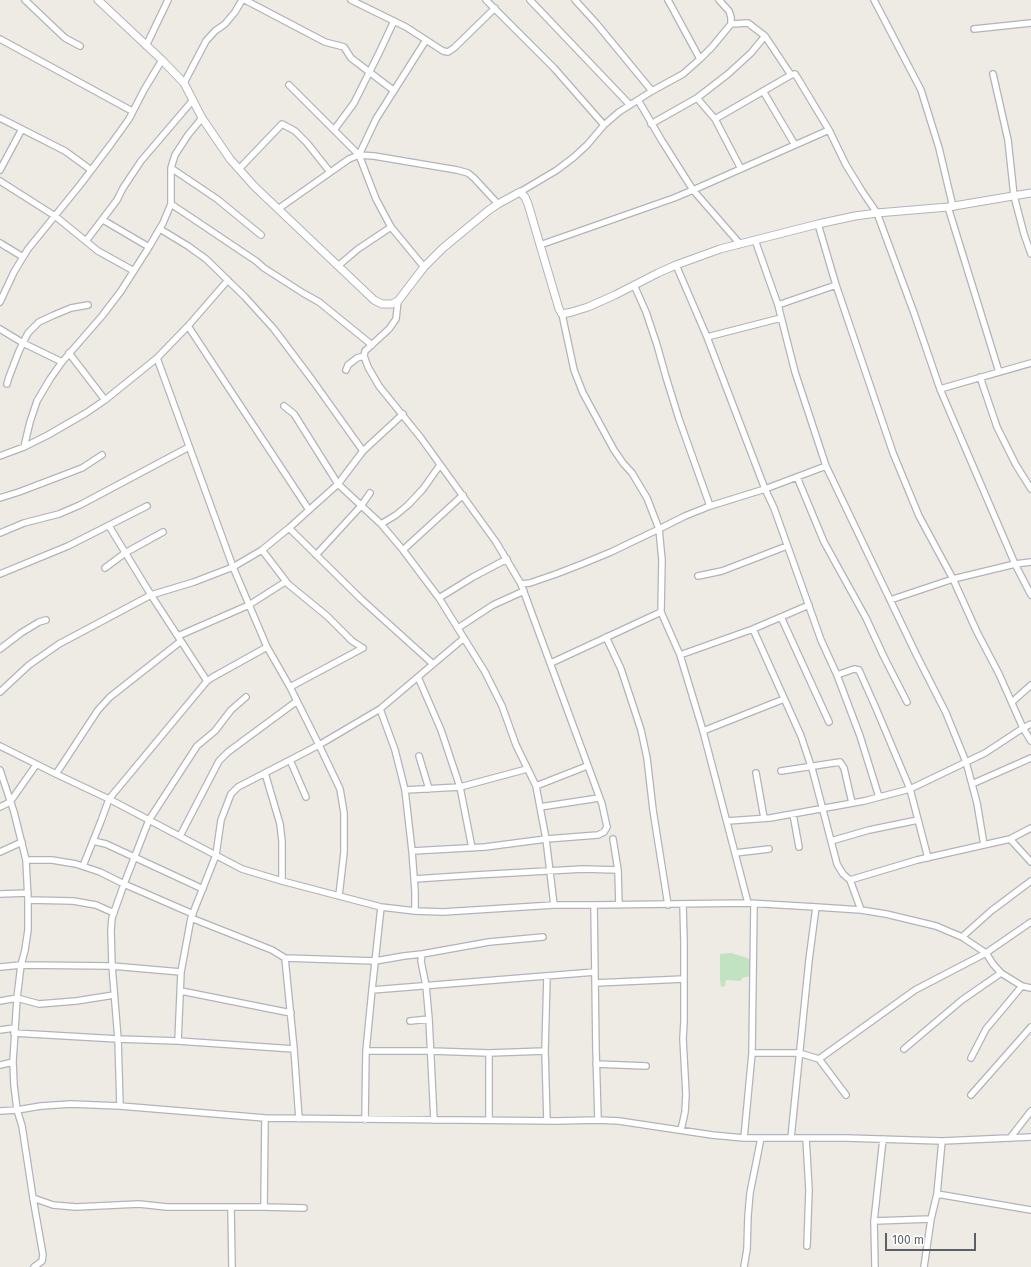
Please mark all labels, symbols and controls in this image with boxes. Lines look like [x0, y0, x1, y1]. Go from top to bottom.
scale bar [887, 1225, 978, 1251]
text: 100 m [892, 1233, 924, 1247]

